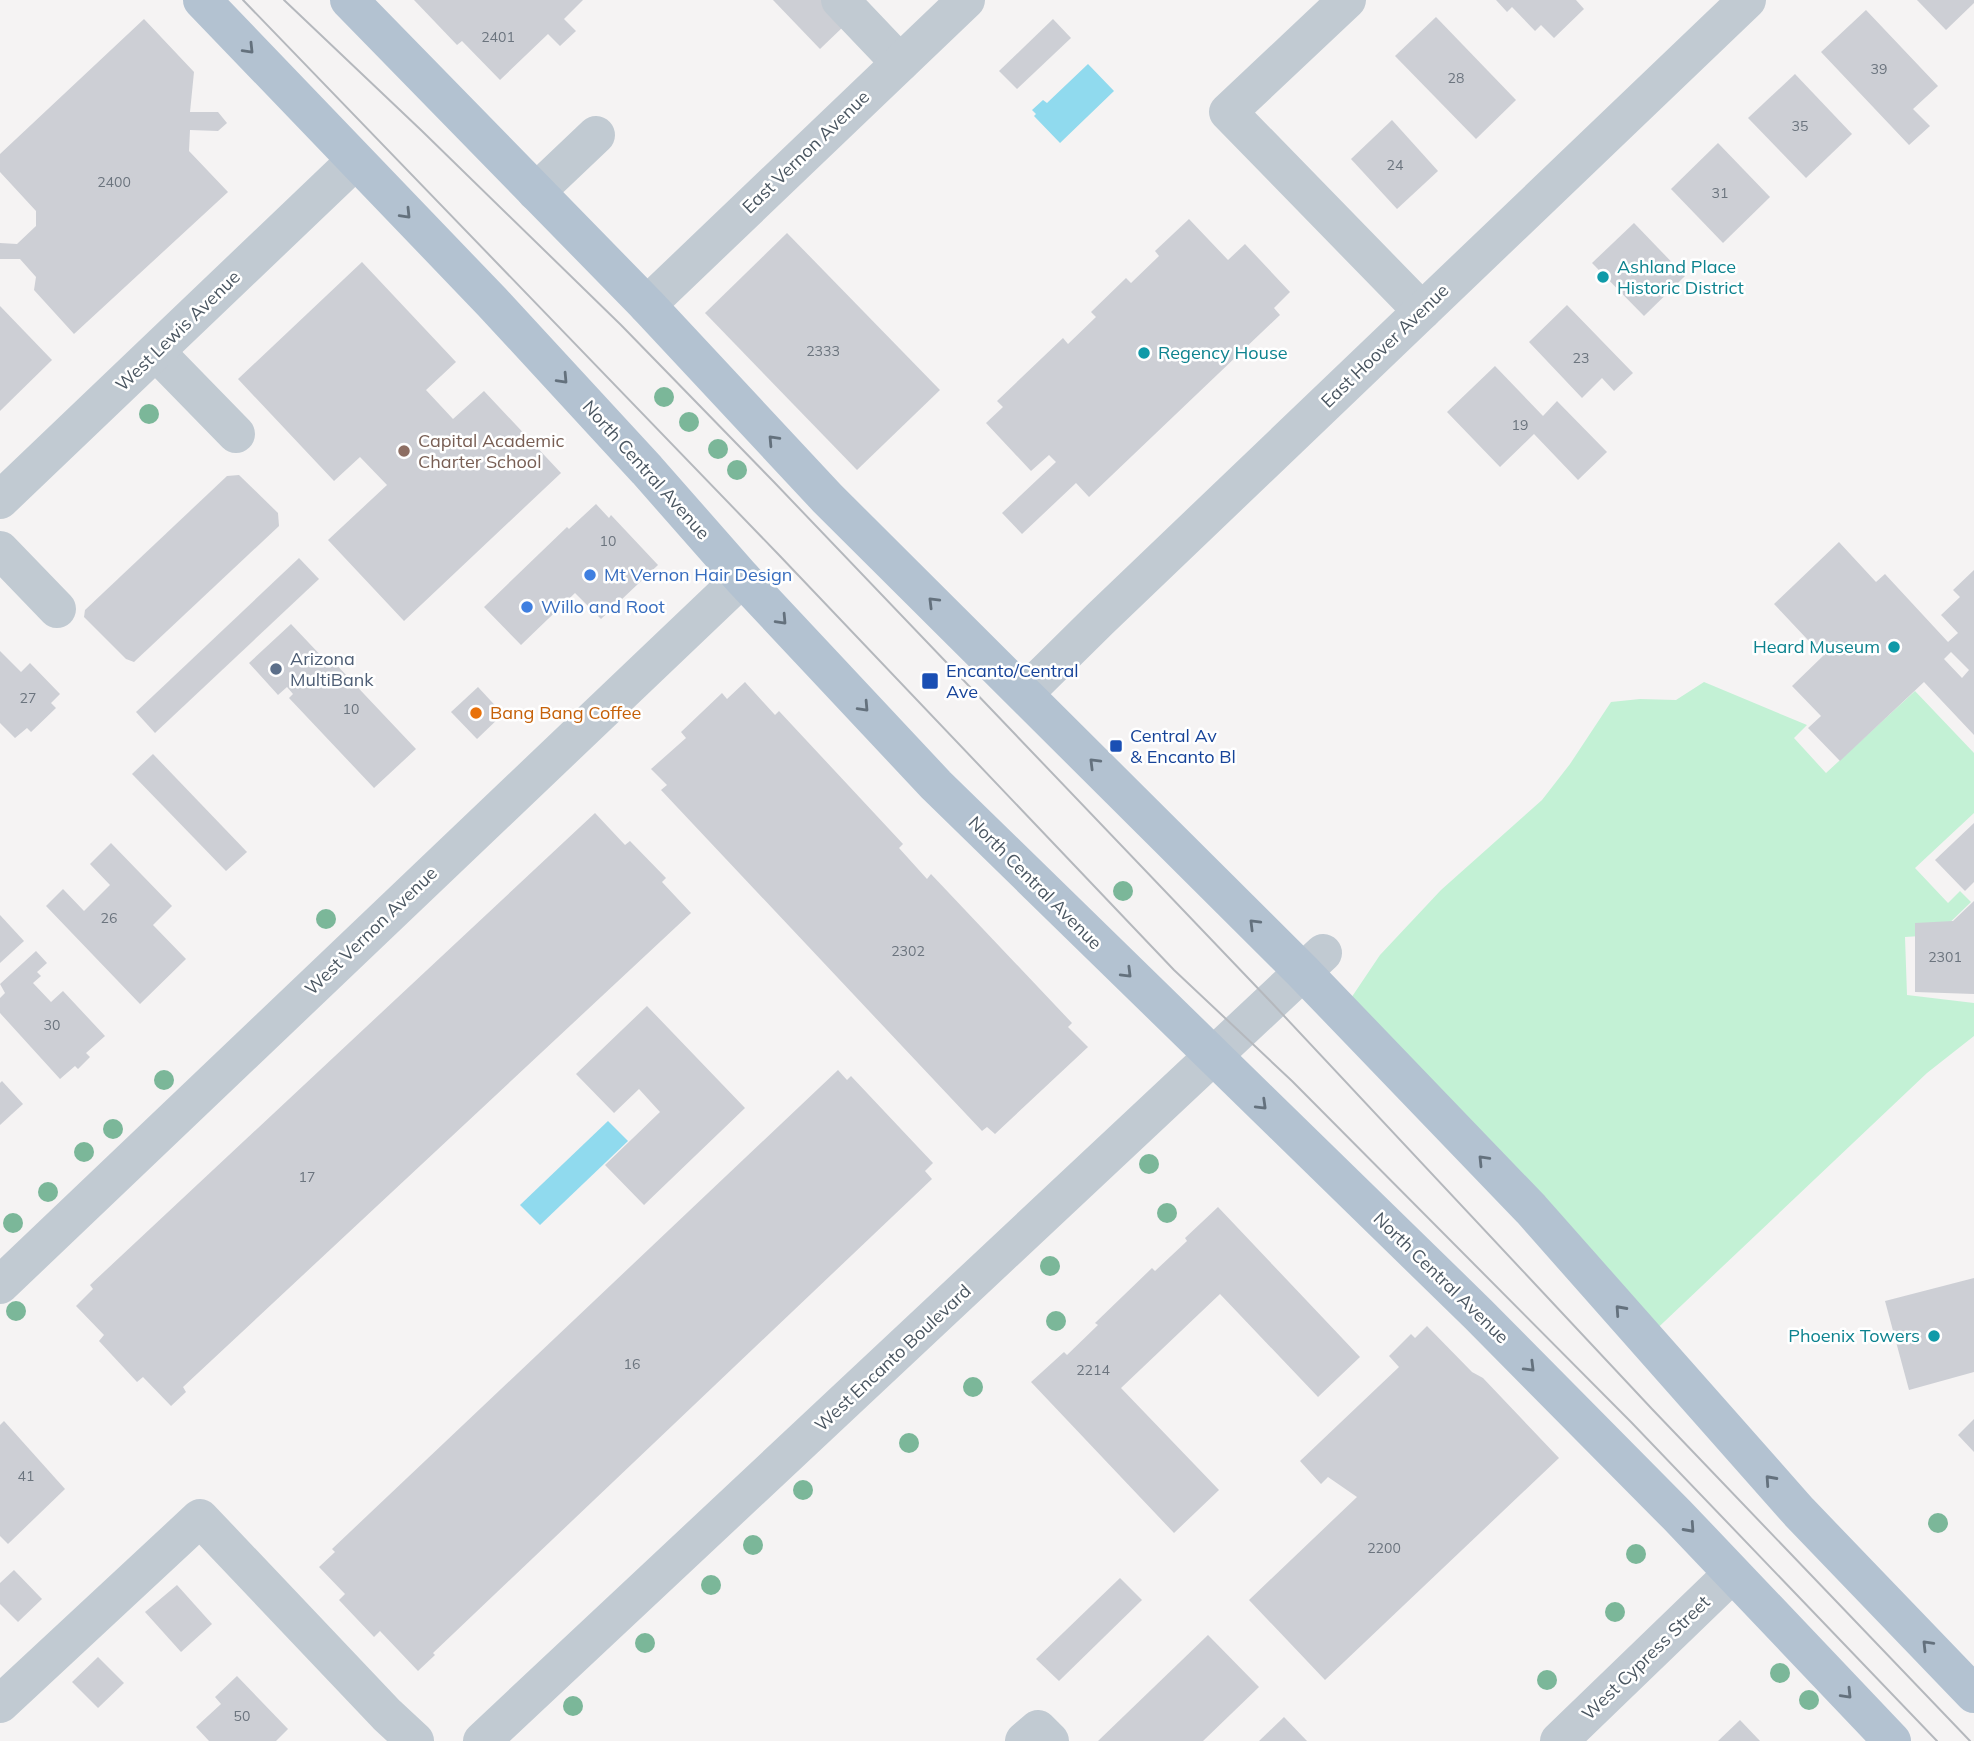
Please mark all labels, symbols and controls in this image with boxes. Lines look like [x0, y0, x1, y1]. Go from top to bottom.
house number: 2401 [481, 28, 515, 46]
one-way arrow [241, 41, 254, 54]
house number: 39 [1871, 60, 1887, 78]
house number: 28 [1448, 69, 1464, 87]
street label: East Vernon Avenue [737, 85, 874, 218]
house number: 35 [1792, 117, 1808, 135]
house number: 24 [1387, 156, 1404, 174]
house number: 2400 [97, 173, 131, 191]
house number: 31 [1712, 184, 1728, 202]
one-way arrow [398, 206, 411, 219]
place label: Ashland Place Historic District [1617, 255, 1744, 299]
street label: West Lewis Avenue [111, 265, 245, 396]
marker: Ashland Place Historic District [1595, 269, 1611, 285]
street label: East Hoover Avenue [1316, 279, 1453, 412]
place label: Regency House [1158, 341, 1288, 364]
house number: 2333 [806, 342, 840, 360]
marker: Regency House [1136, 345, 1152, 361]
house number: 23 [1573, 349, 1589, 367]
one-way arrow [554, 371, 567, 384]
street label: North Central Avenue [578, 395, 715, 544]
house number: 19 [1512, 416, 1528, 434]
place label: Capital Academic Charter School [418, 429, 564, 473]
one-way arrow [769, 435, 782, 448]
marker: Capital Academic Charter School [396, 443, 412, 459]
house number: 10 [600, 532, 616, 550]
place label: Mt Vernon Hair Design [604, 563, 792, 586]
marker: Mt Vernon Hair Design [582, 567, 598, 583]
place label: Willo and Root [541, 595, 665, 618]
one-way arrow [929, 598, 941, 610]
marker: Willo and Root [519, 599, 535, 615]
one-way arrow [773, 612, 786, 625]
place label: Heard Museum [1753, 635, 1880, 658]
marker: Heard Museum [1886, 639, 1902, 655]
place label: Arizona MultiBank [290, 647, 374, 691]
place label: Encanto/Central Ave [946, 659, 1079, 703]
marker: Arizona MultiBank [268, 661, 284, 677]
marker: Encanto/Central Ave [920, 671, 940, 691]
house number: 27 [20, 689, 36, 707]
one-way arrow [855, 699, 868, 712]
house number: 10 [343, 700, 359, 718]
place label: Bang Bang Coffee [490, 701, 641, 724]
marker: Bang Bang Coffee [468, 705, 484, 721]
place label: Central Av & Encanto Bl [1130, 724, 1236, 768]
marker: Central Av & Encanto Bl [1108, 738, 1124, 754]
one-way arrow [1089, 758, 1102, 771]
street label: North Central Avenue [964, 811, 1107, 954]
street label: West Vernon Avenue [300, 862, 442, 1000]
house number: 26 [101, 909, 117, 927]
one-way arrow [1250, 919, 1263, 932]
house number: 2302 [891, 942, 925, 960]
house number: 2301 [1928, 948, 1962, 966]
one-way arrow [1119, 965, 1132, 978]
house number: 30 [44, 1016, 60, 1034]
one-way arrow [1254, 1097, 1267, 1110]
one-way arrow [1479, 1155, 1492, 1168]
house number: 17 [299, 1168, 315, 1186]
street label: North Central Avenue [1369, 1207, 1514, 1348]
street label: West Encanto Boulevard [810, 1279, 976, 1436]
one-way arrow [1615, 1305, 1628, 1318]
place label: Phoenix Towers [1788, 1324, 1920, 1347]
marker: Phoenix Towers [1926, 1328, 1942, 1344]
house number: 16 [624, 1355, 640, 1373]
one-way arrow [1522, 1358, 1535, 1371]
house number: 2214 [1076, 1361, 1110, 1379]
house number: 41 [18, 1467, 34, 1485]
one-way arrow [1766, 1475, 1778, 1488]
one-way arrow [1682, 1520, 1694, 1533]
house number: 2200 [1367, 1539, 1401, 1557]
street label: West Cypress Street [1577, 1591, 1715, 1725]
one-way arrow [1922, 1640, 1935, 1653]
one-way arrow [1838, 1685, 1851, 1698]
house number: 50 [234, 1707, 250, 1725]

